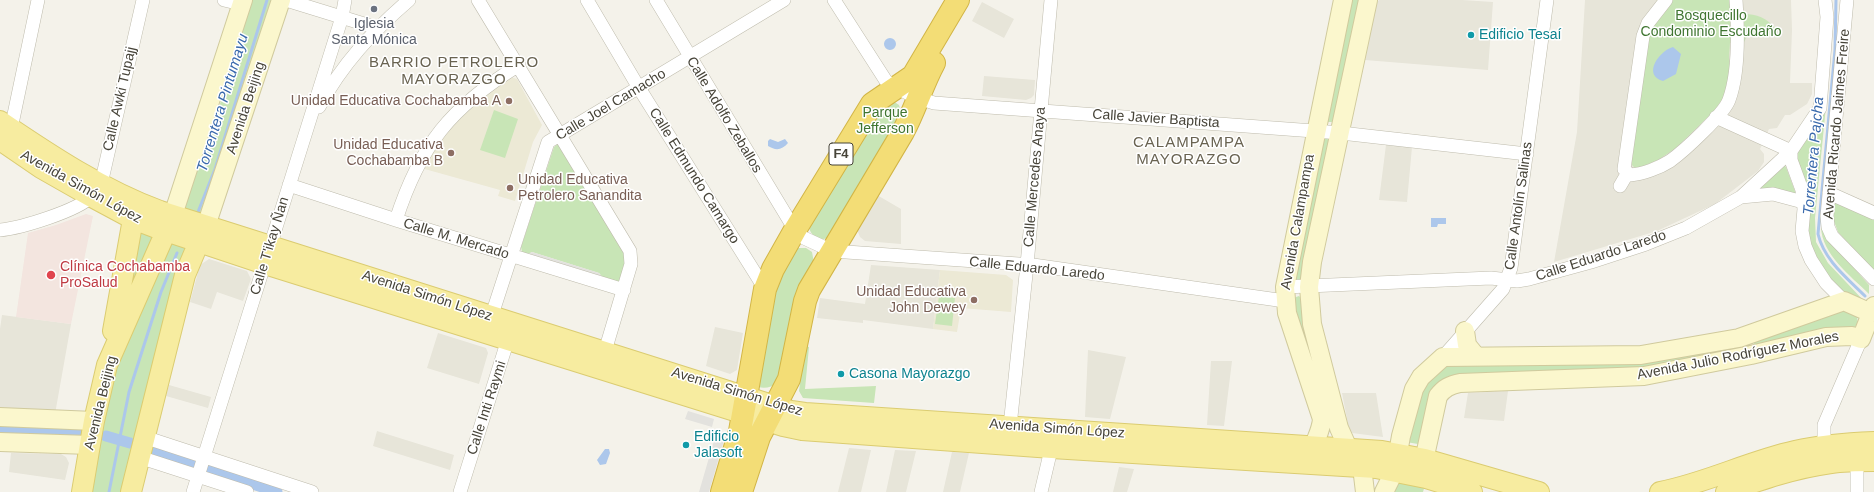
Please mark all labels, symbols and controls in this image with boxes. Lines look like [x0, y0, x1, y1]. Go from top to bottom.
marker: Iglesia Santa Mónica [369, 4, 379, 14]
park label: Bosquecillo Condominio Escudaño [1641, 8, 1781, 40]
place label: Iglesia Santa Mónica [331, 16, 417, 48]
place label: Edificio Tesaí [1479, 27, 1561, 43]
street label: Avenida Ricardo Jaimes Freire [1820, 28, 1854, 220]
marker: Edificio Tesaí [1466, 30, 1476, 40]
water label: Torrentera Pintumayu [193, 32, 253, 174]
street label: Calle Awki Tupajj [100, 45, 140, 153]
district label: BARRIO PETROLERO MAYORAZGO [369, 54, 539, 89]
street label: Calle Adolfo Zeballos [683, 54, 765, 176]
street label: Avenida Beijing [223, 60, 269, 156]
street label: Calle Joel Camacho [553, 66, 669, 144]
place label: Unidad Educativa Cochabamba A [291, 93, 501, 109]
marker: Unidad Educativa Cochabamba A [504, 96, 514, 106]
water label: Torrentera Pajcha [1800, 96, 1828, 216]
street label: Calle Edmundo Camargo [645, 105, 743, 247]
park label: Parque Jefferson [856, 105, 914, 138]
street label: Calle Mercedes Anaya [1020, 106, 1050, 248]
street label: Calle Javier Baptista [1092, 106, 1220, 132]
district label: CALAMPAMPA MAYORAZGO [1133, 134, 1245, 169]
place label: Unidad Educativa Cochabamba B [333, 137, 443, 170]
street label: Calle Antolín Salinas [1502, 141, 1536, 271]
road number: F4 [829, 143, 853, 165]
street label: Avenida Simón López [17, 147, 145, 227]
marker: Unidad Educativa Cochabamba B [446, 148, 456, 158]
street label: Avenida Calampampa [1278, 153, 1318, 291]
place label: Unidad Educativa Petrolero Sanandita [518, 172, 642, 204]
marker: Unidad Educativa Petrolero Sanandita [505, 183, 515, 193]
street label: Calle T'ikay Ñan [247, 195, 293, 297]
street label: Calle M. Mercado [401, 215, 511, 263]
street label: Calle Eduardo Laredo [1534, 227, 1668, 285]
street label: Calle Eduardo Laredo [968, 254, 1106, 284]
place label: Clínica Cochabamba ProSalud [60, 259, 190, 292]
street label: Avenida Simón López [360, 267, 494, 325]
marker: Clínica Cochabamba ProSalud [45, 269, 57, 281]
place label: Unidad Educativa John Dewey [856, 284, 966, 316]
marker: Unidad Educativa John Dewey [969, 295, 979, 305]
street label: Avenida Julio Rodríguez Morales [1636, 328, 1840, 384]
street label: Avenida Beijing [81, 354, 121, 452]
street label: Calle Inti Raymi [464, 359, 510, 457]
street label: Avenida Simón López [670, 364, 804, 420]
place label: Casona Mayorazgo [849, 366, 970, 382]
marker: Casona Mayorazgo [836, 369, 846, 379]
street label: Avenida Simón López [989, 416, 1125, 442]
place label: Edificio Jalasoft [694, 429, 742, 462]
marker: Edificio Jalasoft [681, 440, 691, 450]

